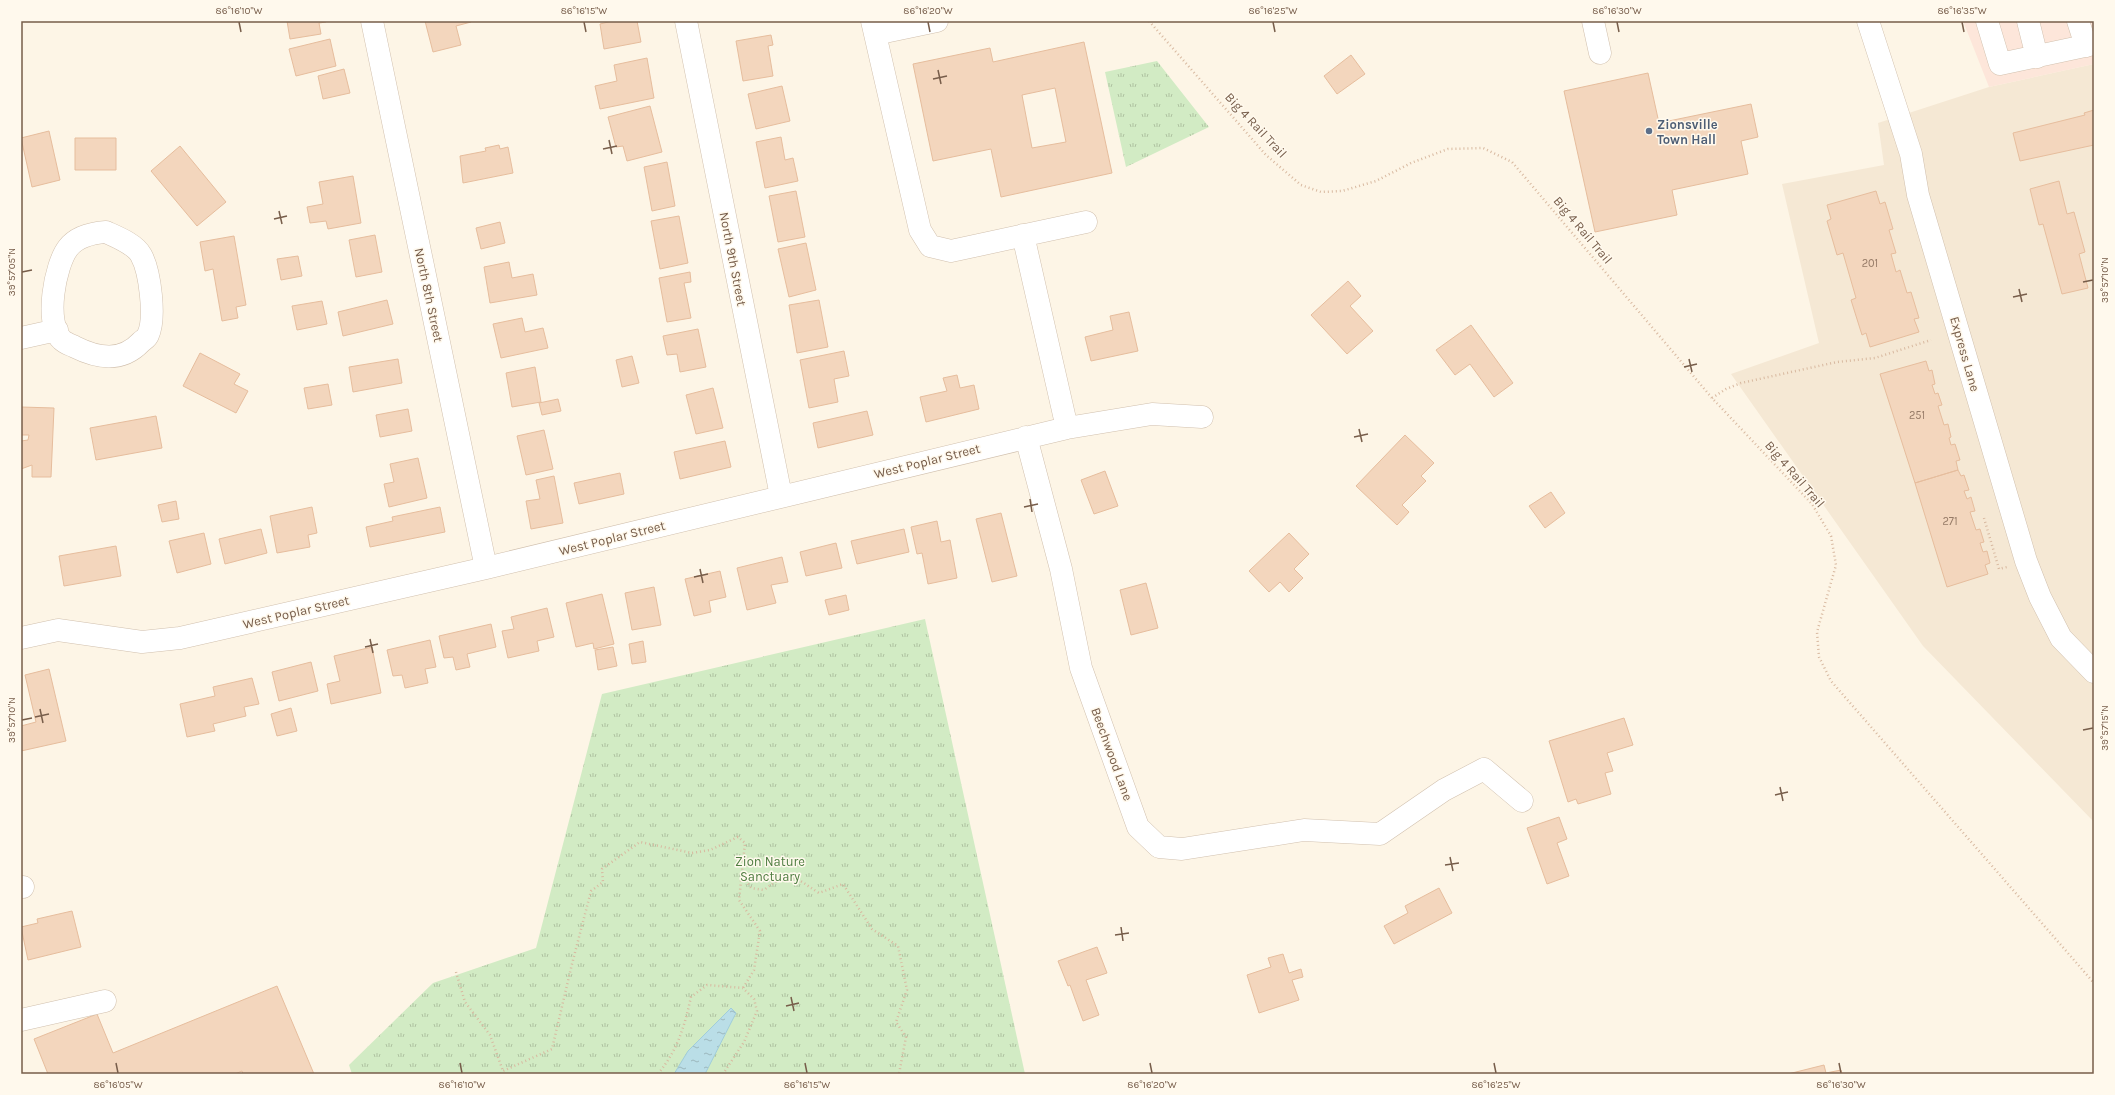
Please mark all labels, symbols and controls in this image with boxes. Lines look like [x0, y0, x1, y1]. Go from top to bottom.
text: 86°16'10"W [216, 5, 263, 17]
text: 86°16'15"W [561, 5, 607, 17]
text: 86°16'20"W [903, 5, 953, 17]
text: 86°16'25"W [1248, 5, 1298, 17]
text: 86°16'30"W [1592, 5, 1642, 17]
text: 86°16'35"W [1937, 5, 1987, 17]
street label: Big 4 Rail Trail [1222, 89, 1290, 161]
place label: Zionsville Town Hall [1657, 117, 1718, 147]
marker: Zionsville Town Hall [1644, 126, 1654, 136]
street label: Big 4 Rail Trail [1550, 193, 1616, 267]
street label: North 9th Street [717, 211, 749, 307]
street label: North 8th Street [412, 246, 446, 344]
text: 39°57'05"N [6, 248, 18, 296]
house number: 201 [1862, 257, 1878, 270]
text: 39°57'10"N [2099, 257, 2111, 303]
street label: Express Lane [1947, 315, 1983, 394]
house number: 251 [1909, 409, 1925, 422]
street label: Big 4 Rail Trail [1762, 438, 1828, 510]
street label: West Poplar Street [872, 441, 982, 481]
house number: 271 [1942, 515, 1958, 528]
street label: West Poplar Street [557, 518, 667, 558]
street label: West Poplar Street [241, 592, 351, 632]
text: 39°57'10"N [6, 697, 18, 743]
street label: Beechwood Lane [1088, 705, 1136, 803]
text: 39°57'15"N [2099, 705, 2111, 751]
park label: Zion Nature Sanctuary [735, 854, 805, 884]
text: 86°16'05"W [93, 1079, 143, 1091]
text: 86°16'10"W [439, 1079, 486, 1091]
text: 86°16'15"W [784, 1079, 830, 1091]
text: 86°16'20"W [1127, 1079, 1177, 1091]
text: 86°16'25"W [1471, 1079, 1521, 1091]
text: 86°16'30"W [1816, 1079, 1866, 1091]

